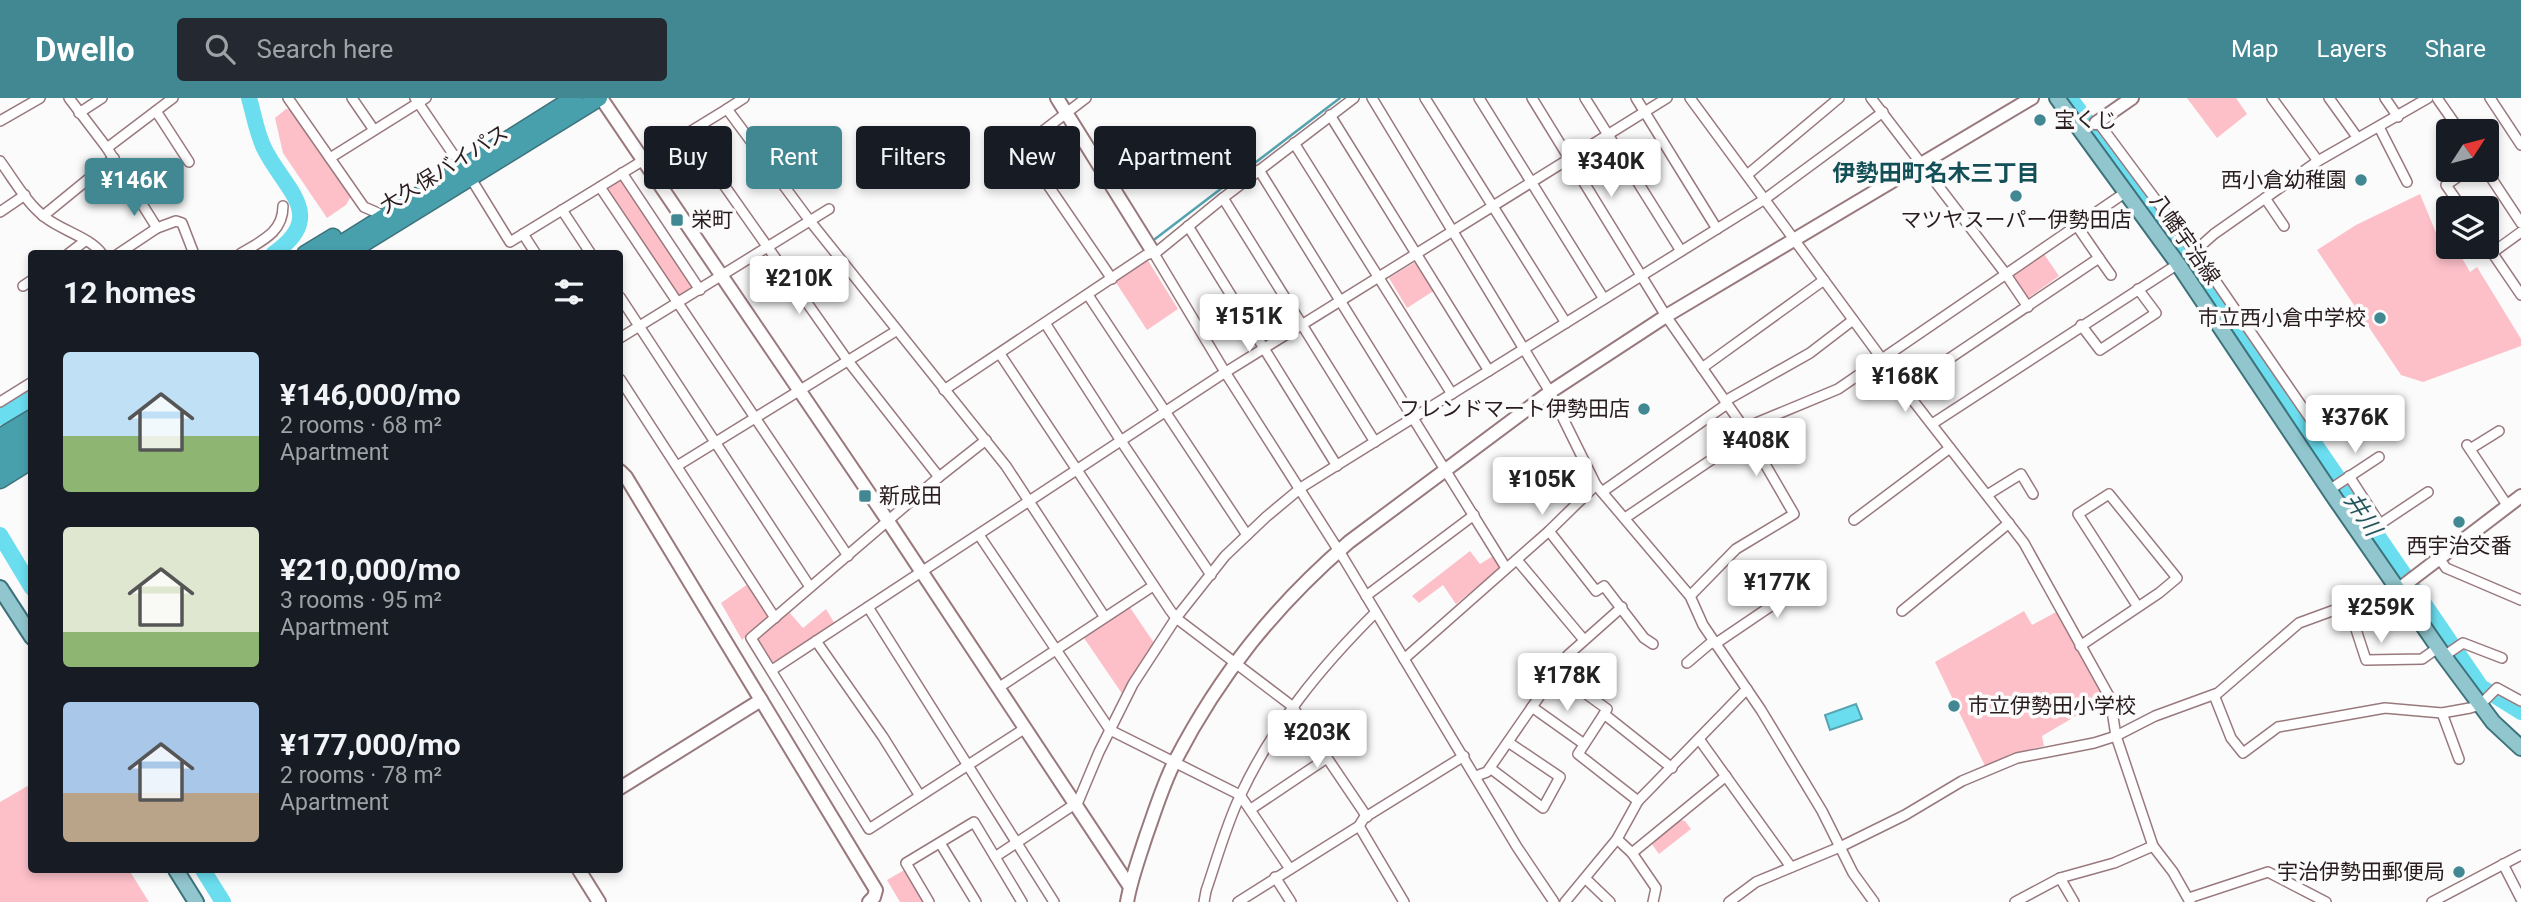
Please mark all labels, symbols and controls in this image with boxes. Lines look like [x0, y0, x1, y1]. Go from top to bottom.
search box [177, 18, 667, 81]
text: Dwello [35, 30, 135, 69]
icon: search [201, 30, 239, 68]
text: Search here [257, 34, 393, 64]
text: Map [2231, 35, 2279, 63]
text: Layers [2317, 35, 2387, 63]
text: Share [2425, 35, 2486, 63]
place label: 宝くじ [2054, 108, 2117, 132]
marker: 宝くじ [2032, 112, 2048, 128]
north arrow [2436, 119, 2499, 182]
map controls [2436, 119, 2499, 259]
street label: 大久保バイパス [375, 120, 513, 218]
chip: Buy [644, 126, 732, 189]
chip: Rent [746, 126, 842, 189]
chip: Filters [856, 126, 970, 189]
chip: New [984, 126, 1080, 189]
chip: Apartment [1094, 126, 1256, 189]
pin: ¥340K [1562, 140, 1660, 199]
text: ¥340K [1578, 148, 1644, 175]
pin: ¥146K [85, 158, 183, 218]
district label: 伊勢田町名木三丁目 [1833, 160, 2040, 187]
text: ¥146K [101, 167, 167, 194]
place label: 西小倉幼稚園 [2221, 168, 2347, 192]
marker: 西小倉幼稚園 [2353, 172, 2369, 188]
marker: マツヤスーパー伊勢田店 [2008, 188, 2024, 204]
street label: 八幡宇治線 [2145, 189, 2225, 289]
button: layers [2436, 196, 2499, 259]
place label: 栄町 [691, 208, 733, 232]
place label: マツヤスーパー伊勢田店 [1901, 208, 2131, 232]
marker: 栄町 [669, 212, 685, 228]
pin: ¥210K [750, 256, 848, 316]
text: ¥210K [766, 265, 832, 292]
icon: filters [550, 273, 588, 311]
text: 12 homes [63, 275, 196, 310]
pin: ¥151K [1200, 294, 1298, 354]
text: ¥151K [1216, 303, 1282, 330]
place label: 市立西小倉中学校 [2198, 306, 2366, 330]
marker: 市立西小倉中学校 [2372, 310, 2388, 326]
pin: ¥168K [1856, 354, 1954, 414]
text: ¥168K [1872, 363, 1938, 390]
text: ¥146,000/mo [280, 377, 461, 412]
icon: home [119, 380, 203, 464]
pin: ¥376K [2306, 396, 2404, 455]
place label: フレンドマート伊勢田店 [1399, 397, 1630, 421]
marker: フレンドマート伊勢田店 [1636, 401, 1652, 417]
text: ¥376K [2322, 404, 2388, 431]
text: 2 rooms · 68 m² [280, 412, 442, 439]
pin: ¥408K [1707, 418, 1805, 478]
text: ¥408K [1723, 427, 1789, 454]
text: Apartment [280, 439, 389, 466]
pin: ¥105K [1493, 458, 1591, 517]
text: ¥105K [1509, 466, 1575, 493]
place label: 新成田 [879, 484, 942, 508]
marker: 新成田 [857, 488, 873, 504]
water label: 井川 [2339, 488, 2388, 543]
marker: 西宇治交番 [2451, 514, 2467, 530]
place label: 西宇治交番 [2407, 534, 2512, 558]
text: ¥210,000/mo [280, 552, 461, 587]
icon: home [119, 555, 203, 639]
pin: ¥177K [1728, 560, 1826, 620]
text: ¥177K [1744, 569, 1810, 596]
pin: ¥259K [2332, 586, 2430, 645]
text: 3 rooms · 95 m² [280, 587, 442, 614]
text: ¥259K [2348, 594, 2414, 621]
text: Apartment [280, 614, 389, 641]
pin: ¥178K [1518, 654, 1616, 713]
text: ¥178K [1534, 662, 1600, 689]
place label: 市立伊勢田小学校 [1968, 694, 2136, 718]
marker: 市立伊勢田小学校 [1946, 698, 1962, 714]
pin: ¥203K [1268, 710, 1366, 770]
text: ¥203K [1284, 719, 1350, 746]
text: ¥177,000/mo [280, 727, 461, 762]
icon: home [119, 730, 203, 814]
text: 2 rooms · 78 m² [280, 762, 442, 789]
text: Apartment [280, 789, 389, 816]
place label: 宇治伊勢田郵便局 [2277, 860, 2445, 884]
marker: 宇治伊勢田郵便局 [2451, 864, 2467, 880]

